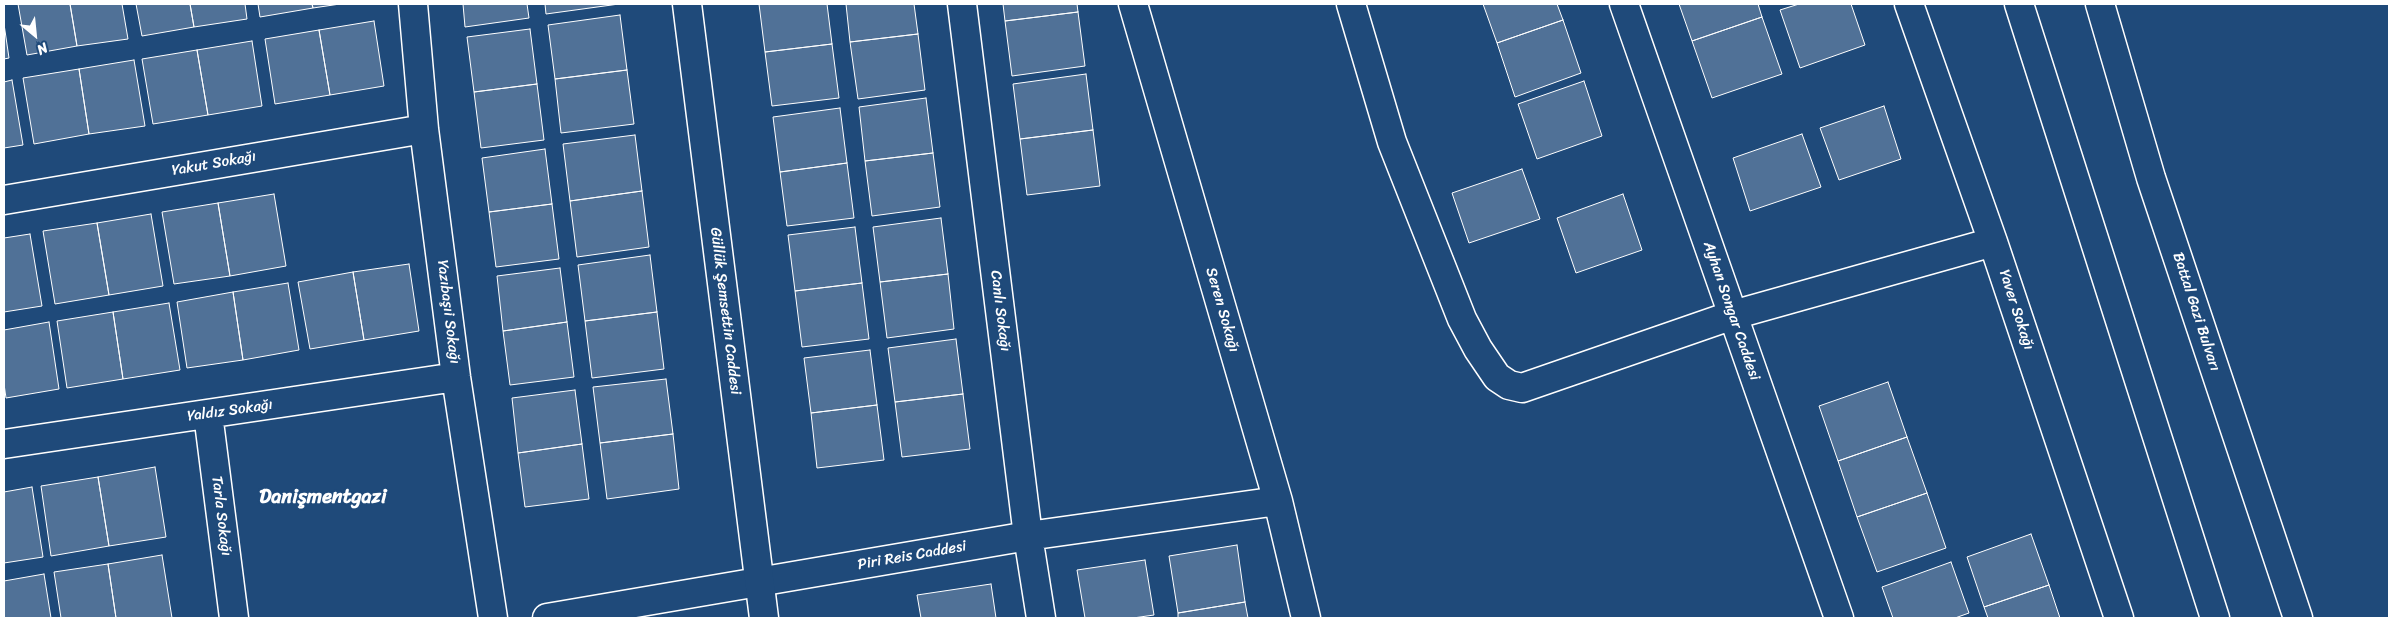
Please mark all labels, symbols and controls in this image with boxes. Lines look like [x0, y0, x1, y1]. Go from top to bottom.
north arrow [10, 10, 60, 60]
text: N [32, 35, 52, 62]
street label: Yakut Sokağı [171, 148, 257, 180]
street label: Güllük Şemsettin Caddesi [706, 226, 744, 396]
street label: Ayhan Songar Caddesi [1699, 239, 1763, 383]
street label: Battal Gazi Bulvarı [2168, 250, 2224, 374]
street label: Yazıbaşıi Sokağı [433, 259, 463, 365]
street label: Seren Sokağı [1201, 266, 1243, 354]
street label: Yaver Sokağı [1995, 268, 2037, 352]
street label: Canlı Sokağı [986, 269, 1014, 353]
street label: Yaldız Sokağı [186, 396, 274, 426]
street label: Tarla Sokağı [207, 475, 235, 557]
district label: Danişmentgazi [259, 486, 387, 510]
street label: Piri Reis Caddesi [856, 538, 968, 574]

